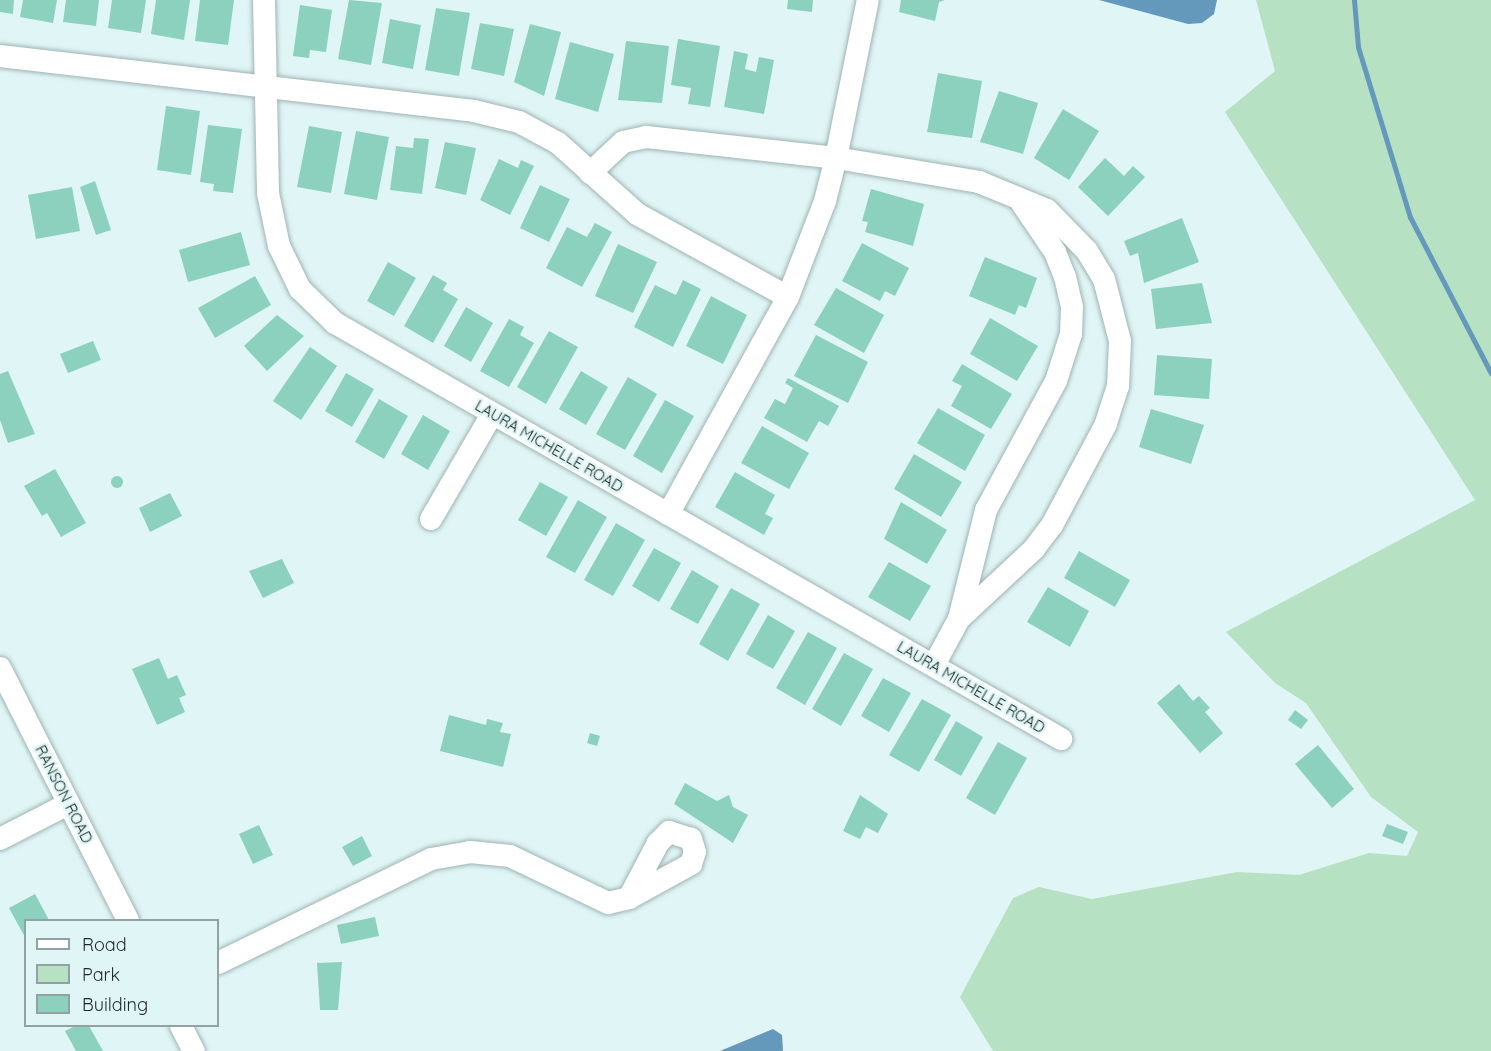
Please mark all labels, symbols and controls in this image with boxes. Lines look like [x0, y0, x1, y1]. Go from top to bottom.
street label: LAURA MICHELLE ROAD [472, 396, 626, 496]
street label: LAURA MICHELLE ROAD [894, 637, 1048, 737]
street label: RANSON ROAD [32, 742, 96, 846]
legend [24, 919, 219, 1027]
text: Road [82, 933, 127, 956]
text: Park [82, 963, 120, 986]
text: Building [82, 993, 148, 1016]

